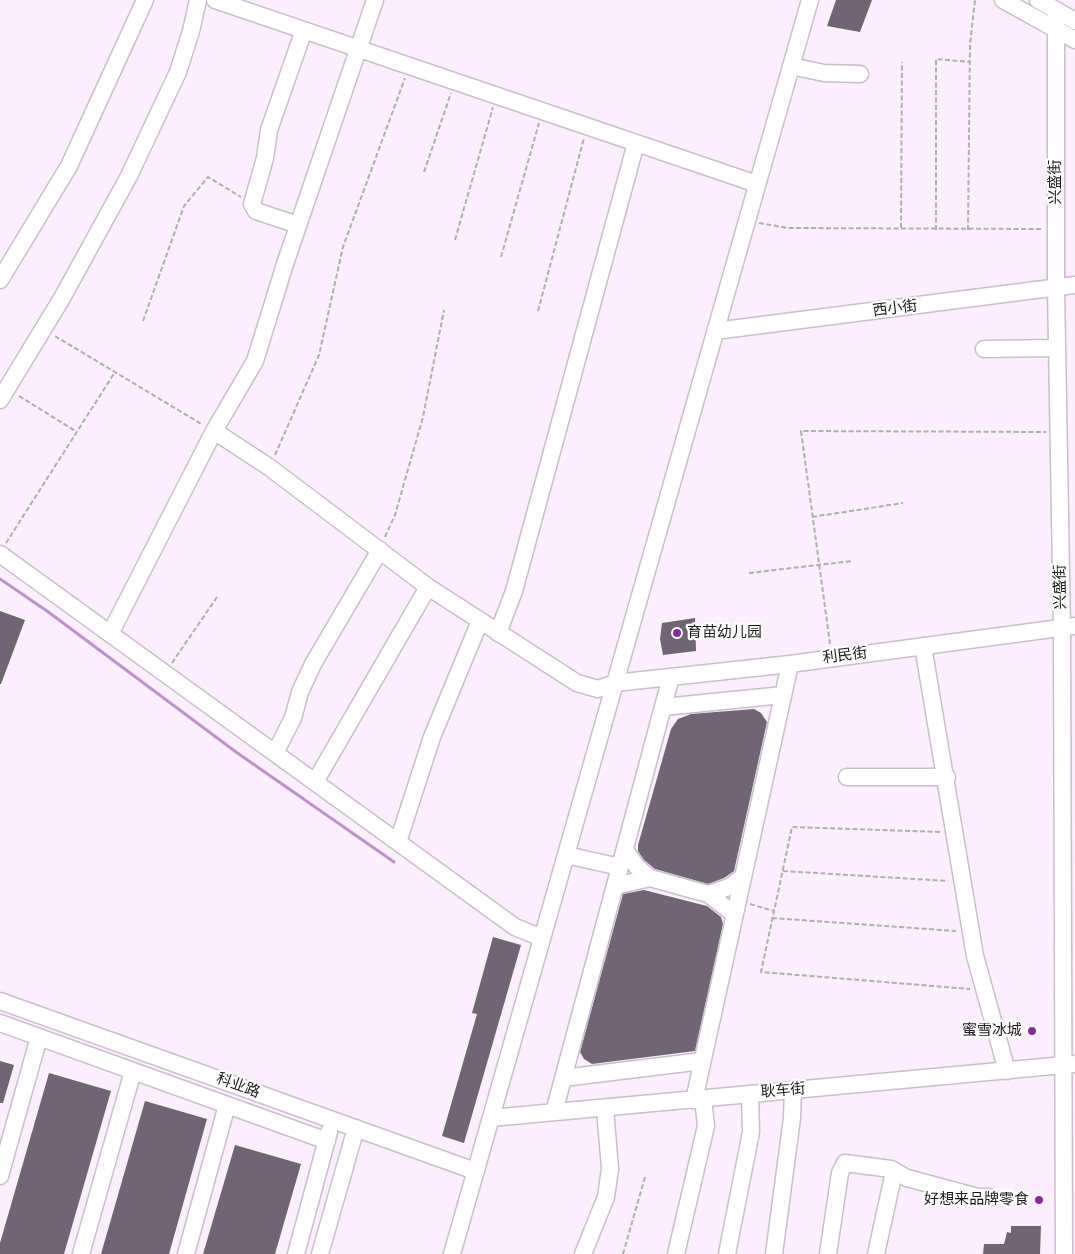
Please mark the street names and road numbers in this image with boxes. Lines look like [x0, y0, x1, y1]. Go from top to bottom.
street label: 兴盛街 [1047, 160, 1065, 204]
street label: 西小街 [872, 297, 918, 321]
street label: 兴盛街 [1052, 564, 1070, 610]
street label: 利民街 [822, 644, 868, 668]
street label: 科业路 [214, 1070, 262, 1102]
street label: 耿车街 [760, 1080, 806, 1102]

